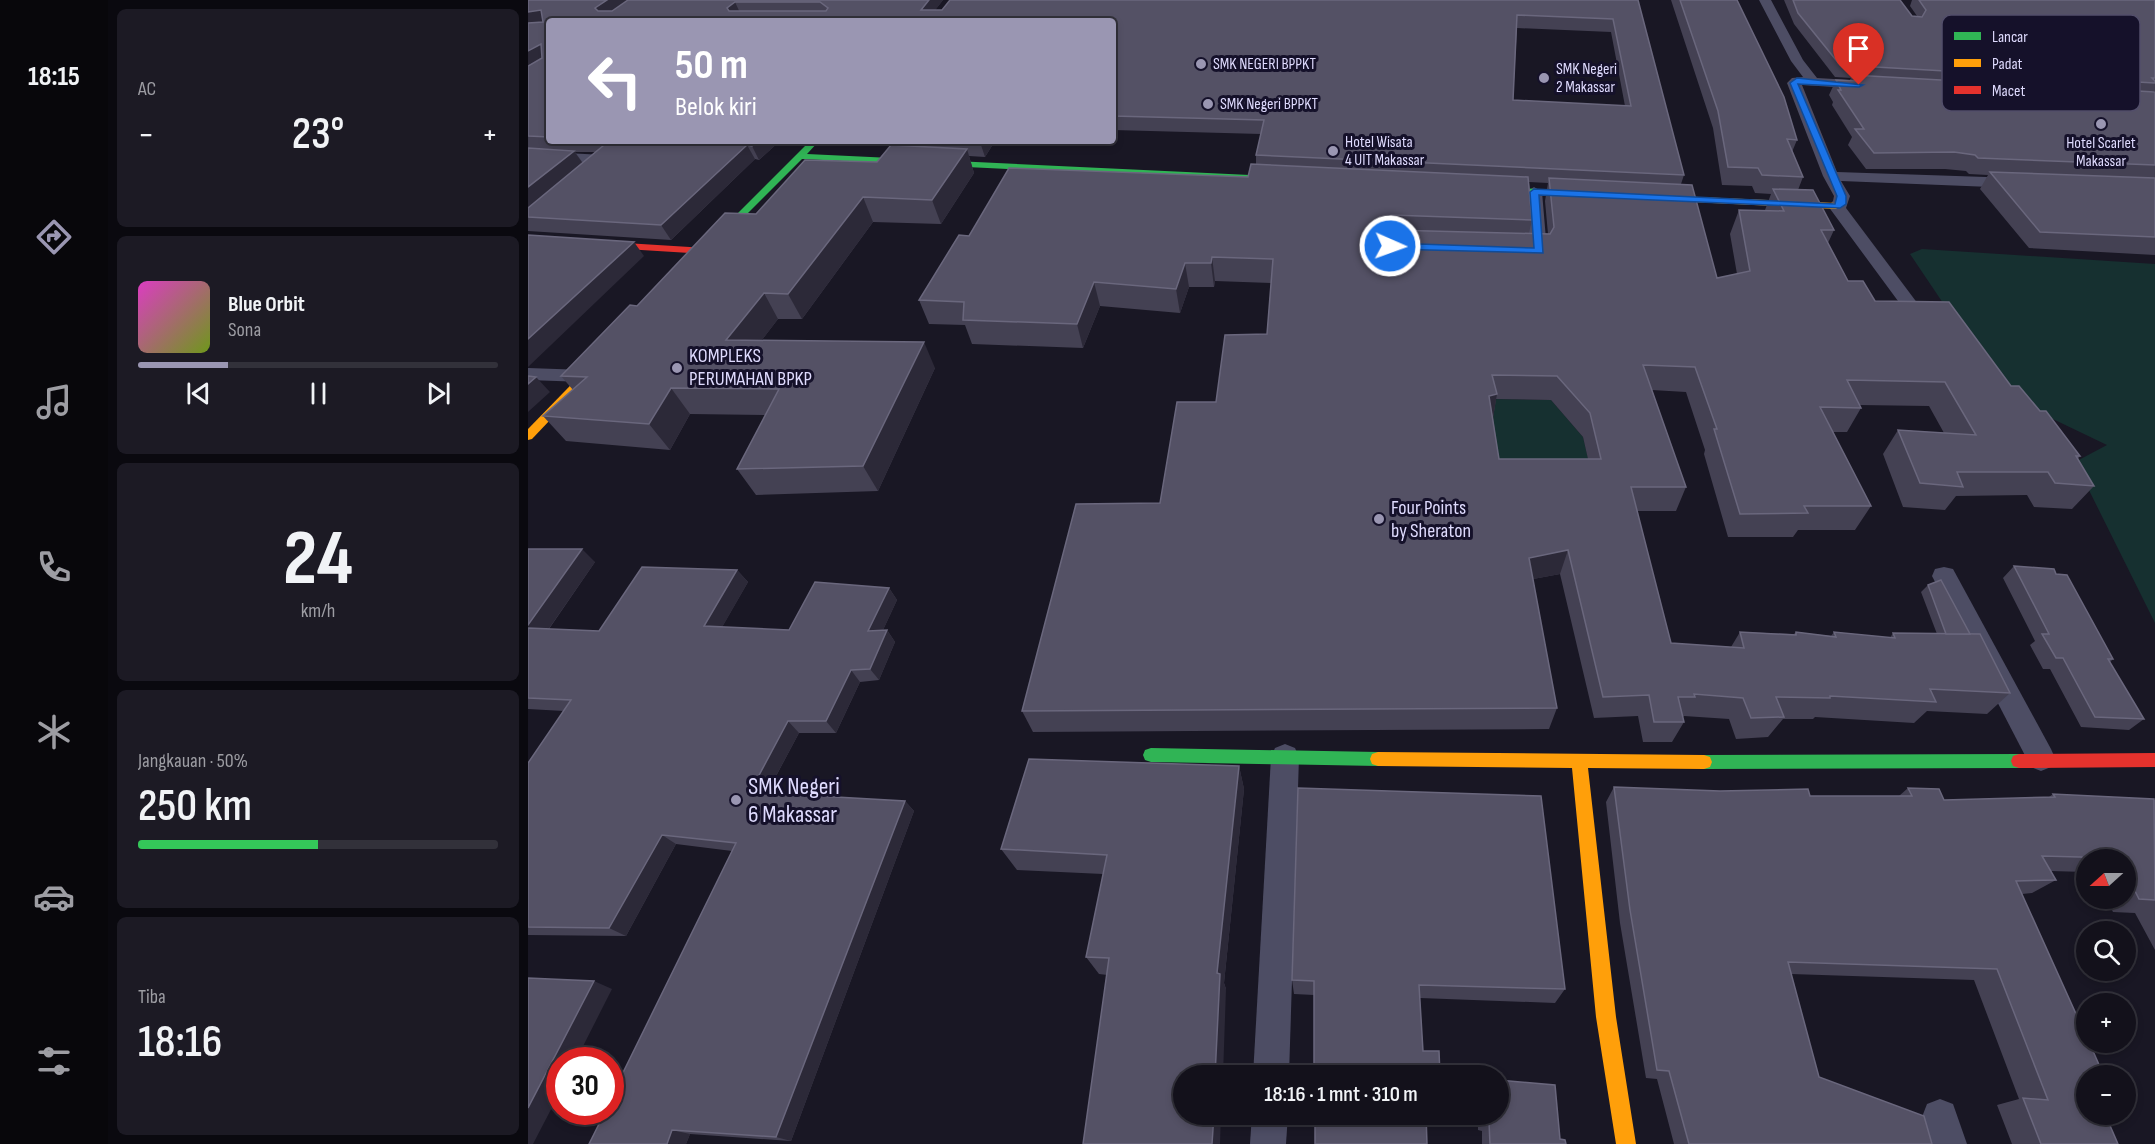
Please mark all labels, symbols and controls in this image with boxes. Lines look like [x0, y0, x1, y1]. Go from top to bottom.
legend [1942, 15, 2140, 111]
pin [1833, 23, 1884, 85]
text: Lancar [1992, 28, 2028, 47]
icon: arrive [1842, 32, 1875, 65]
text: 50 m [675, 40, 748, 91]
icon: left [576, 42, 654, 120]
place label: SMK NEGERI BPPKT [1213, 55, 1316, 74]
text: Padat [1992, 55, 2023, 74]
marker: SMK NEGERI BPPKT [1194, 57, 1208, 71]
place label: SMK Negeri 2 Makassar [1556, 60, 1617, 97]
text: 18:15 [28, 61, 80, 93]
marker: SMK Negeri 2 Makassar [1537, 71, 1551, 85]
text: AC [138, 77, 156, 101]
text: Macet [1992, 82, 2025, 101]
text: Belok kiri [675, 91, 757, 123]
place label: SMK Negeri BPPKT [1220, 95, 1319, 114]
marker: SMK Negeri BPPKT [1201, 97, 1215, 111]
text: 23° [292, 107, 344, 162]
text: − [138, 115, 154, 155]
text: + [482, 115, 498, 155]
marker: Hotel Scarlet Makassar [2094, 117, 2108, 131]
place label: Hotel Wisata 4 UIT Makassar [1345, 133, 1425, 170]
place label: Hotel Scarlet Makassar [2066, 134, 2136, 171]
marker: Hotel Wisata 4 UIT Makassar [1326, 144, 1340, 158]
position arrow [1358, 214, 1422, 278]
icon: directions [33, 216, 75, 258]
text: Blue Orbit [228, 291, 305, 318]
text: Sona [228, 318, 261, 342]
place label: KOMPLEKS PERUMAHAN BPKP [689, 344, 812, 391]
marker: KOMPLEKS PERUMAHAN BPKP [670, 361, 684, 375]
icon: previous [182, 377, 215, 410]
icon: pause [302, 377, 335, 410]
icon: next [422, 377, 455, 410]
icon: music [33, 381, 75, 423]
place label: Four Points by Sheraton [1391, 496, 1471, 543]
marker: Four Points by Sheraton [1372, 512, 1386, 526]
text: 24 [283, 513, 353, 606]
icon: phone [33, 546, 75, 588]
text: km/h [301, 599, 335, 623]
icon: climate [33, 711, 75, 753]
text: Jangkauan · 50% [138, 749, 248, 773]
place label: SMK Negeri 6 Makassar [748, 772, 840, 829]
text: 250 km [138, 779, 252, 834]
marker: SMK Negeri 6 Makassar [729, 793, 743, 807]
north arrow [2076, 849, 2136, 909]
map controls [2076, 849, 2136, 1125]
icon: car [33, 876, 75, 918]
button: search [2076, 921, 2136, 981]
text: Tiba [138, 985, 166, 1009]
button: + [2076, 993, 2136, 1053]
text: 18:16 [138, 1015, 222, 1070]
icon: filters [33, 1040, 75, 1082]
speed limit sign: 30 [546, 1047, 624, 1125]
button: − [2076, 1065, 2136, 1125]
text: 18:16 · 1 mnt · 310 m [1264, 1081, 1418, 1108]

